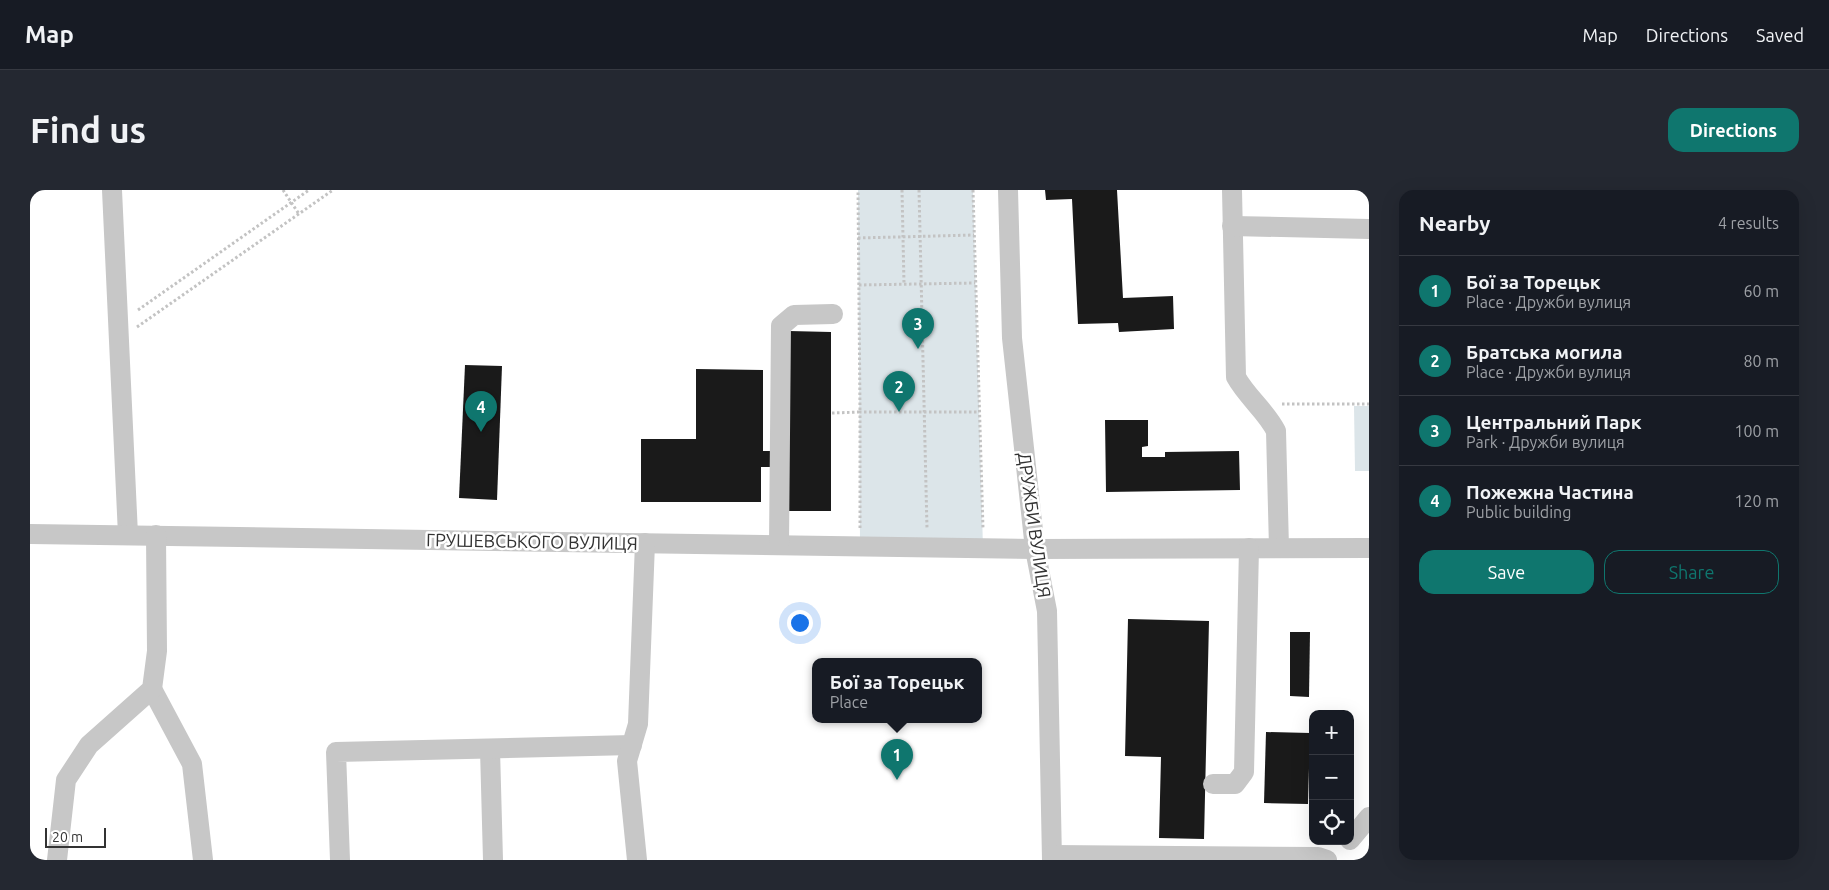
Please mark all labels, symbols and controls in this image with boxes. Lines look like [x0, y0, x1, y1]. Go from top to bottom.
text: Map [25, 21, 74, 48]
text: Map [1582, 25, 1618, 45]
text: Directions [1646, 25, 1728, 45]
text: Saved [1756, 25, 1804, 45]
button: Directions [1668, 108, 1799, 152]
text: Find us [30, 110, 146, 150]
text: Nearby [1419, 211, 1490, 235]
text: 4 results [1718, 214, 1779, 232]
text: Бої за Торецьк [1466, 271, 1601, 293]
text: 1 [1430, 282, 1440, 300]
text: 60 m [1743, 282, 1779, 300]
text: Place · Дружби вулиця [1466, 293, 1631, 311]
pin: 3 [902, 308, 934, 349]
text: Братська мoгила [1466, 341, 1623, 363]
text: 2 [1430, 352, 1440, 370]
text: 80 m [1743, 352, 1779, 370]
text: Place · Дружби вулиця [1466, 363, 1631, 381]
pin: 2 [883, 371, 915, 412]
pin: 4 [465, 391, 497, 432]
text: Центральний Парк [1466, 411, 1641, 433]
text: 3 [1430, 422, 1440, 440]
text: 100 m [1734, 422, 1779, 440]
text: Park · Дружби вулиця [1466, 433, 1625, 451]
street label: ДРУЖБИ ВУЛИЦЯ [1015, 451, 1055, 599]
text: Пожежна Частина [1466, 481, 1634, 503]
text: 4 [1430, 492, 1440, 510]
text: 120 m [1734, 492, 1779, 510]
text: Public building [1466, 503, 1571, 521]
street label: ГРУШЕВСЬКОГО ВУЛИЦЯ [426, 529, 638, 553]
button: Save [1419, 550, 1594, 594]
button: Share [1604, 550, 1779, 594]
your location [787, 610, 813, 636]
popup [812, 658, 982, 723]
text: Бої за Торецьк [830, 671, 964, 693]
text: Place [830, 693, 868, 711]
map controls [1309, 710, 1354, 845]
button: + [1309, 710, 1354, 755]
pin: 1 [881, 739, 913, 780]
button: − [1309, 755, 1354, 800]
button: locate [1309, 800, 1354, 845]
scale bar [45, 825, 106, 848]
text: 20 m [52, 829, 83, 845]

